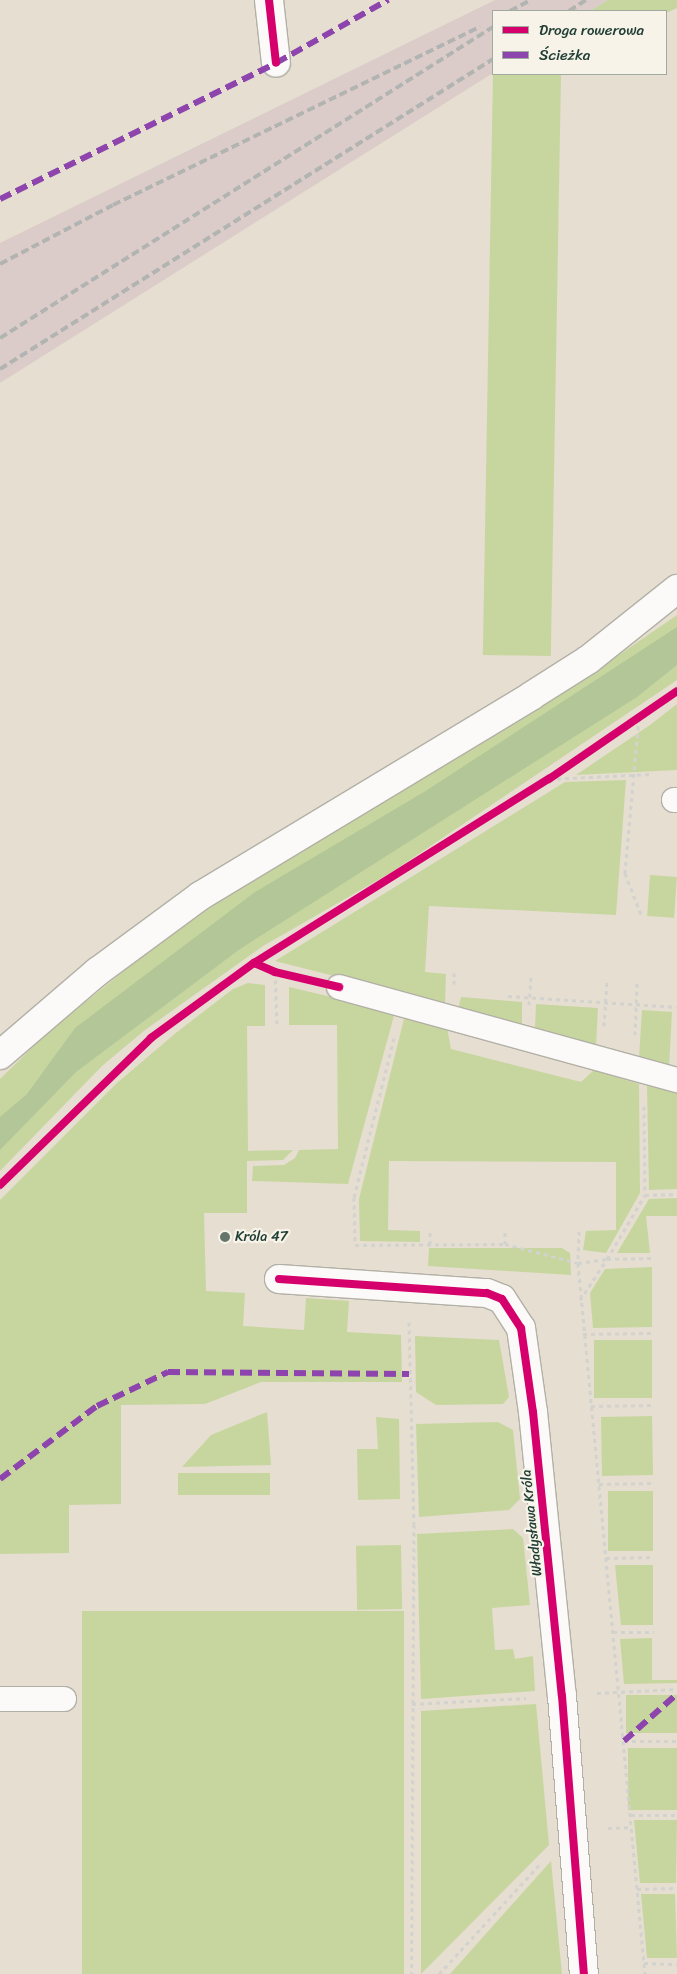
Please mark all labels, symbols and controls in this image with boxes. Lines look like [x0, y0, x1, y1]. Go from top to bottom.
legend [492, 10, 667, 75]
text: Droga rowerowa [539, 17, 644, 43]
text: Ścieżka [539, 42, 590, 68]
place label: Króla 47 [235, 1229, 288, 1245]
marker: Króla 47 [219, 1231, 231, 1243]
street label: Władysława Króla [518, 1469, 546, 1577]

